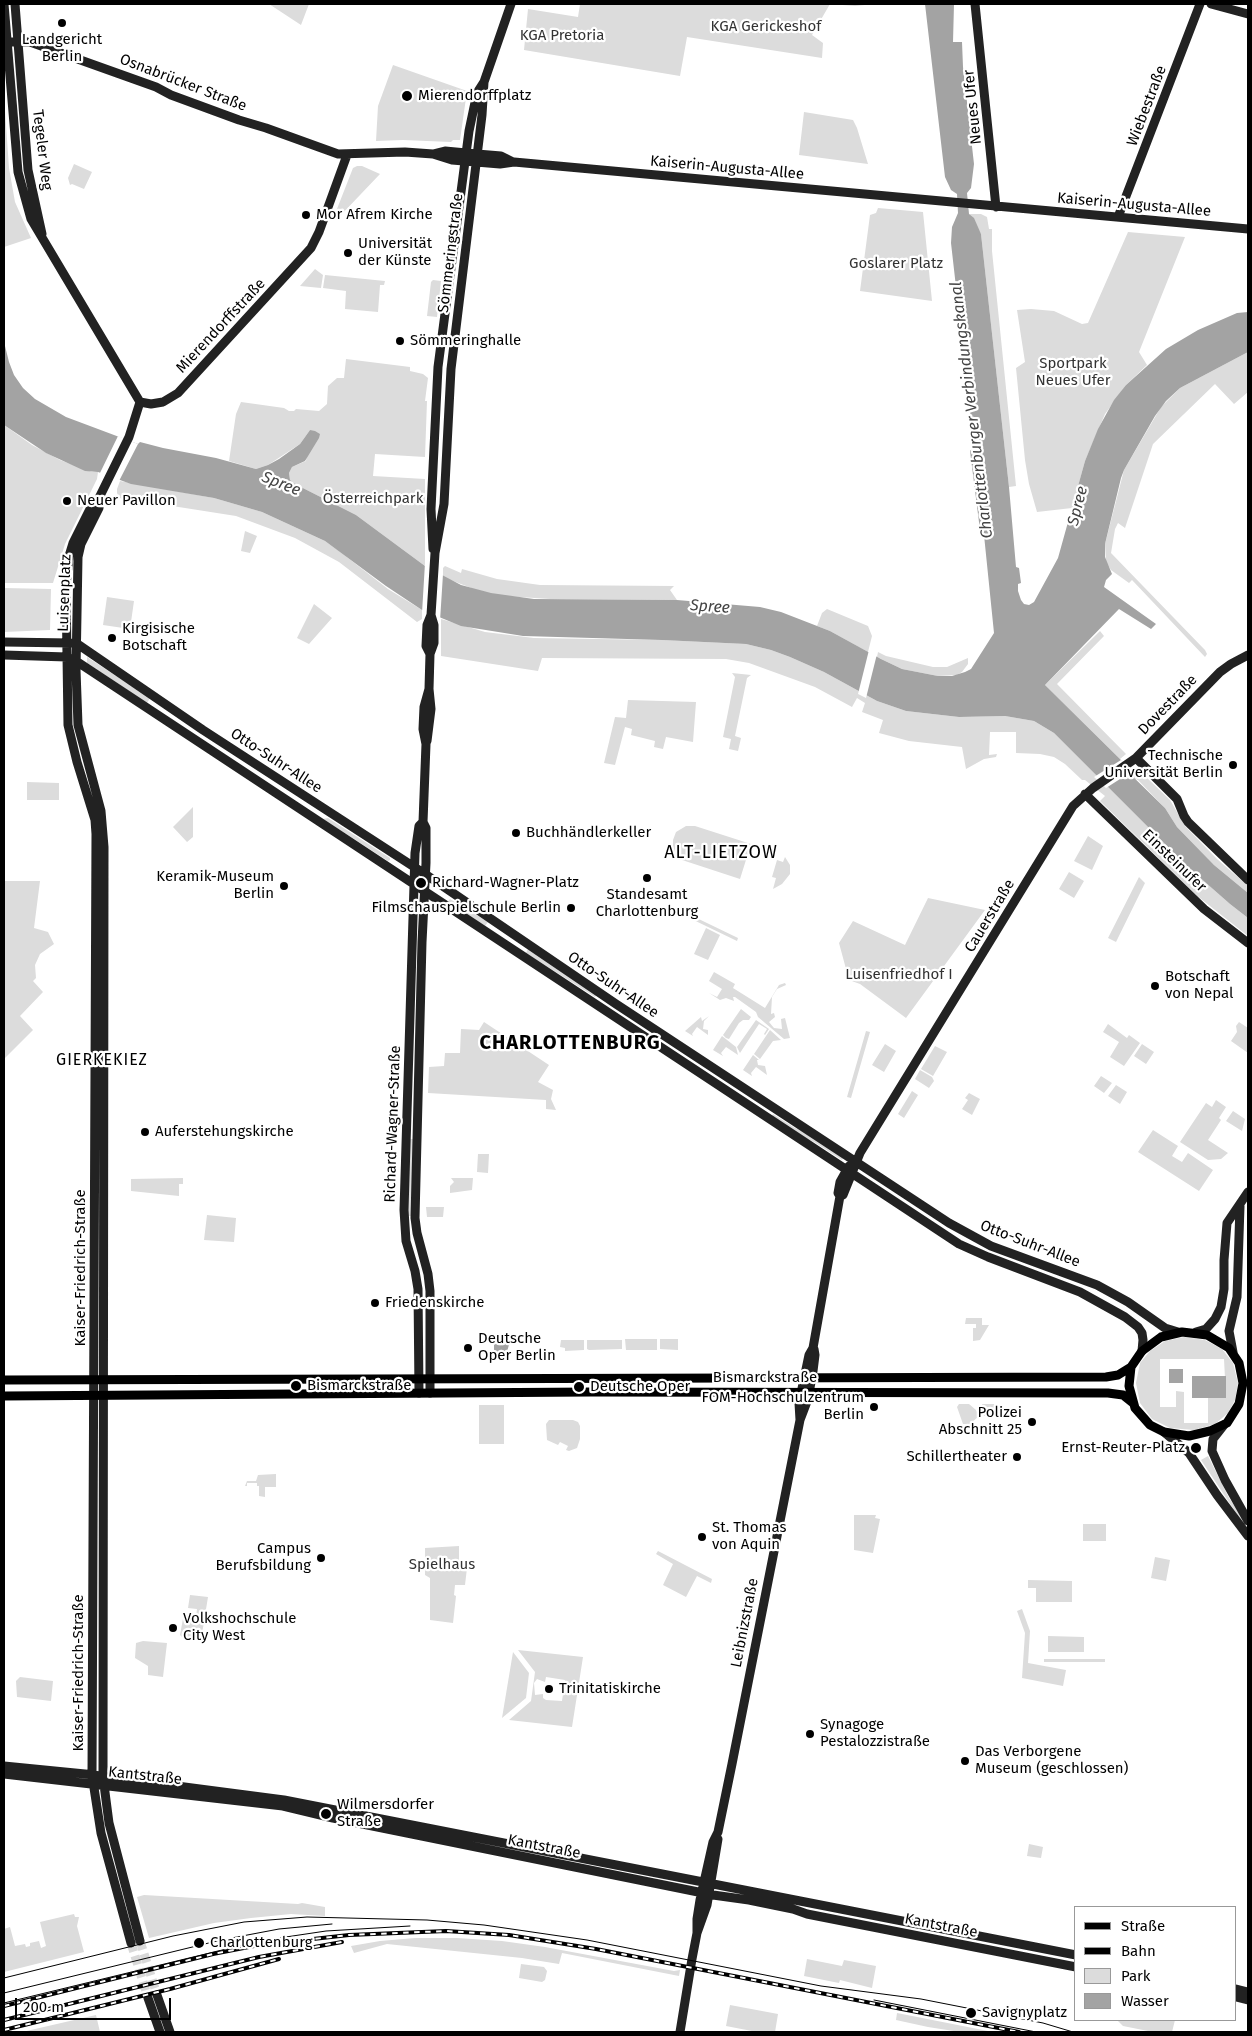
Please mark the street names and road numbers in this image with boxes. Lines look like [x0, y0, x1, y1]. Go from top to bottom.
street label: Osnabrücker Straße [117, 50, 249, 116]
street label: Wiebestraße [1123, 63, 1171, 149]
street label: Neues Ufer [960, 69, 986, 145]
street label: Tegeler Weg [28, 109, 56, 191]
street label: Kaiserin-Augusta-Allee [649, 152, 805, 184]
street label: Kaiserin-Augusta-Allee [1056, 189, 1212, 221]
street label: Sömmeringstraße [435, 192, 467, 314]
street label: Mierendorffstraße [173, 275, 269, 377]
street label: Luisenplatz [55, 554, 75, 632]
street label: Dovestraße [1135, 671, 1201, 739]
street label: Otto-Suhr-Allee [227, 725, 325, 797]
street label: Einsteinufer [1138, 826, 1210, 896]
street label: Cauerstraße [961, 876, 1019, 956]
street label: Otto-Suhr-Allee [564, 948, 662, 1022]
street label: Richard-Wagner-Straße [381, 1045, 405, 1203]
street label: Kaiser-Friedrich-Straße [72, 1189, 90, 1347]
street label: Otto-Suhr-Allee [977, 1217, 1083, 1271]
street label: Bismarckstraße [713, 1369, 817, 1387]
street label: Leibnizstraße [728, 1577, 762, 1669]
street label: Kaiser-Friedrich-Straße [70, 1594, 88, 1752]
street label: Kantstraße [107, 1763, 183, 1789]
street label: Kantstraße [506, 1831, 582, 1863]
street label: Kantstraße [903, 1910, 979, 1942]

